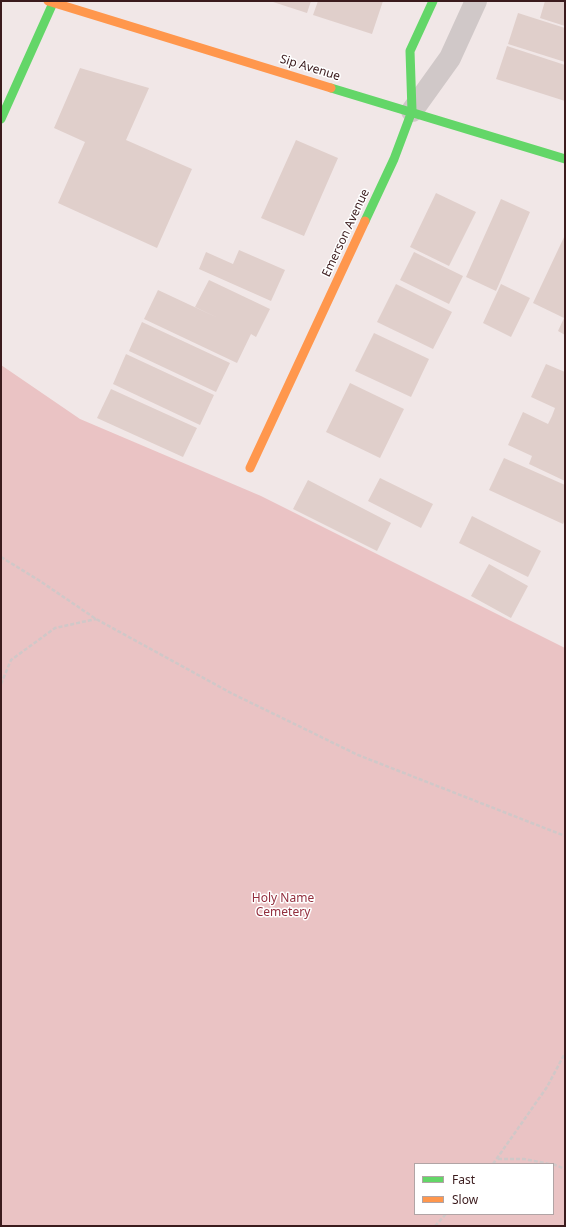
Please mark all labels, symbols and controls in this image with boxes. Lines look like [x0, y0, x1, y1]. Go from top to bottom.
street label: Sip Avenue [278, 52, 342, 84]
street label: Emerson Avenue [319, 187, 373, 279]
park label: Holy Name Cemetery [252, 892, 314, 920]
legend [414, 1163, 554, 1215]
text: Fast [452, 1171, 475, 1188]
text: Slow [452, 1191, 478, 1208]

